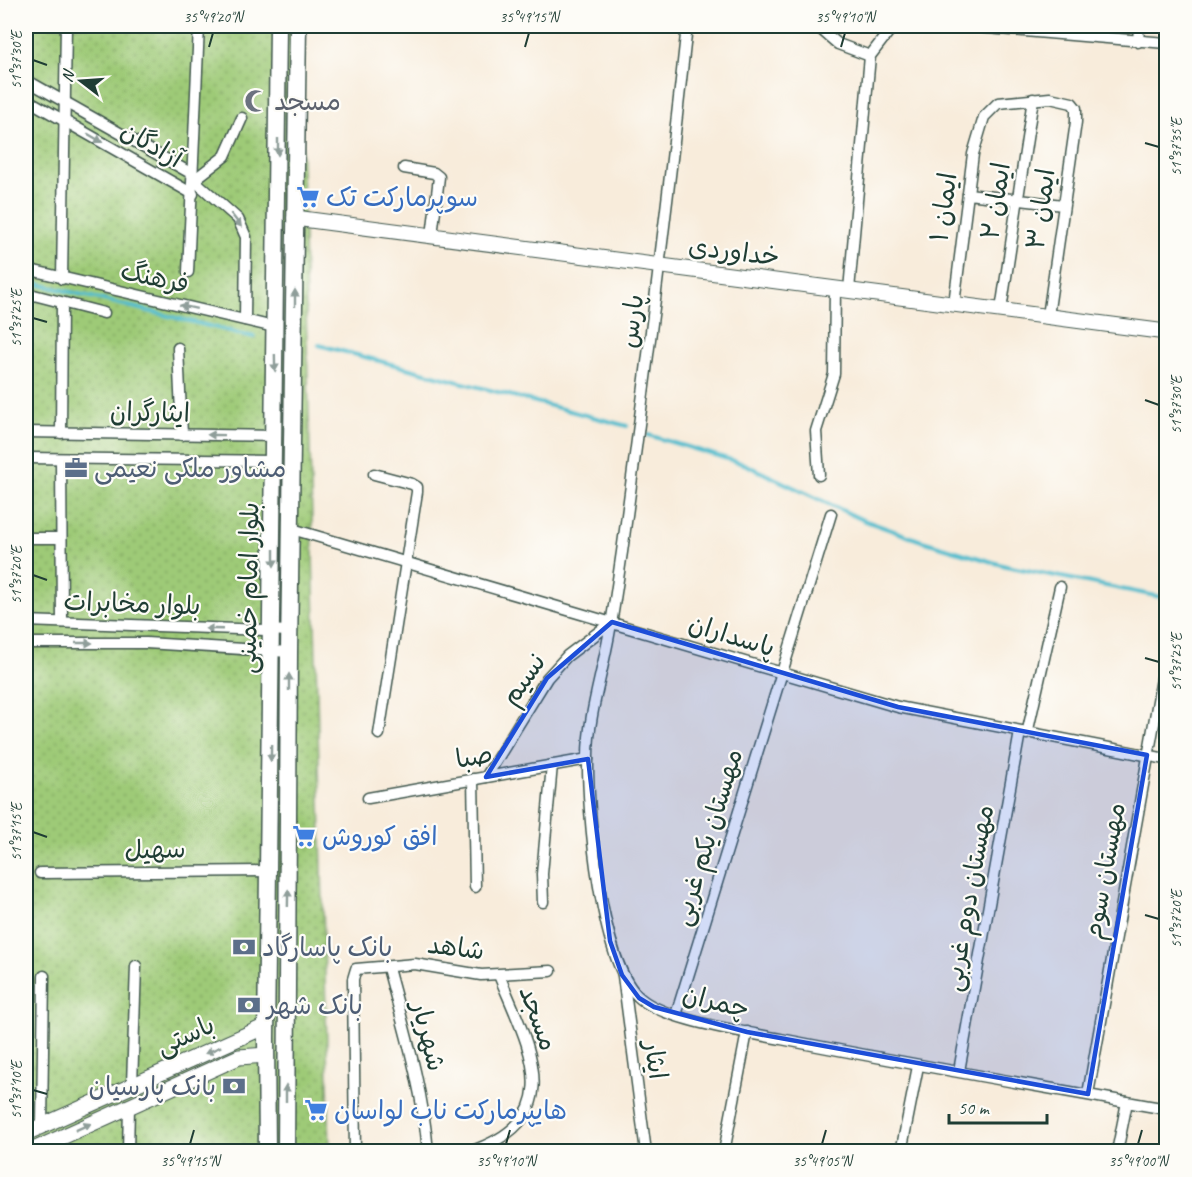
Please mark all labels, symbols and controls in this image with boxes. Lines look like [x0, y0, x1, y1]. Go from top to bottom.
text: 35°49'20"N [183, 8, 246, 27]
text: 35°49'15"N [499, 8, 562, 27]
text: 35°49'10"N [815, 8, 878, 27]
text: 51°37'30"E [7, 29, 26, 89]
north arrow [51, 51, 111, 111]
text: N [57, 66, 80, 85]
place label: مسجد [274, 85, 341, 118]
mosque icon: مسجد [243, 88, 269, 114]
street label: آزادگان [115, 114, 190, 176]
text: 51°37'35"E [1167, 116, 1186, 176]
one-way arrow [87, 133, 104, 143]
one-way arrow [273, 137, 283, 156]
street label: ایمان ۲ [973, 160, 1018, 242]
street label: ایمان ۳ [1018, 166, 1063, 252]
street label: ایمان ۱ [922, 170, 965, 244]
place label: سوپرمارکت تک [326, 181, 478, 214]
supermarket icon: سوپرمارکت تک [295, 184, 321, 210]
one-way arrow [230, 212, 242, 228]
street label: خداوردی [686, 230, 781, 273]
street label: فرهنگ [118, 254, 192, 301]
text: 51°37'25"E [7, 287, 26, 347]
one-way arrow [290, 289, 300, 308]
street label: پارس [611, 292, 652, 350]
one-way arrow [178, 302, 197, 311]
one-way arrow [270, 353, 280, 372]
text: 51°37'30"E [1167, 374, 1186, 434]
street label: ایثارگران [110, 395, 190, 430]
one-way arrow [207, 430, 226, 440]
place label: مشاور ملکی نعیمی [94, 452, 286, 485]
office icon: مشاور ملکی نعیمی [63, 455, 89, 481]
street label: بلوار امام خمینی [231, 502, 269, 674]
text: 51°37'20"E [7, 544, 26, 604]
one-way arrow [269, 548, 279, 567]
street label: بلوار مخابرات [63, 585, 201, 622]
street label: پاسداران [685, 607, 779, 664]
one-way arrow [205, 624, 224, 633]
text: 51°37'25"E [1167, 631, 1186, 691]
one-way arrow [74, 638, 93, 648]
street label: نسیم [494, 647, 556, 714]
one-way arrow [284, 673, 294, 692]
street label: صبا [453, 737, 495, 776]
one-way arrow [267, 743, 276, 762]
street label: مهستان یکم غربی [665, 745, 753, 930]
street label: مهستان سوم [1076, 800, 1136, 943]
text: 51°37'15"E [7, 801, 26, 861]
street label: مهستان دوم غربی [936, 802, 1004, 994]
place label: افق کوروش [322, 820, 438, 853]
supermarket icon: افق کوروش [291, 823, 317, 849]
street label: سهیل [124, 832, 186, 867]
text: 51°37'20"E [1167, 888, 1186, 948]
one-way arrow [283, 889, 292, 908]
street label: شاهد [426, 928, 486, 967]
place label: بانک پاسارگاد [262, 931, 393, 964]
bank icon: بانک پاسارگاد [231, 934, 257, 960]
street label: چمران [679, 977, 753, 1026]
street label: مسجد [512, 981, 565, 1055]
place label: بانک شهر [265, 989, 363, 1022]
bank icon: بانک شهر [236, 992, 262, 1018]
street label: شهریار [403, 996, 453, 1074]
street label: باستی [151, 1008, 220, 1063]
street label: ایثار [636, 1037, 675, 1082]
one-way arrow [204, 1045, 221, 1054]
text: 51°37'10"E [7, 1059, 26, 1119]
place label: بانک پارسیان [88, 1070, 216, 1103]
bank icon: بانک پارسیان [221, 1073, 247, 1099]
one-way arrow [281, 1084, 291, 1103]
scale bar [949, 1087, 1046, 1125]
place label: هایپرمارکت ناب لواسان [334, 1094, 567, 1127]
supermarket icon: هایپرمارکت ناب لواسان [303, 1097, 329, 1123]
text: 50 m [958, 1097, 991, 1119]
one-way arrow [74, 1123, 91, 1132]
text: 35°49'15"N [160, 1152, 223, 1171]
text: 35°49'10"N [476, 1152, 539, 1171]
text: 35°49'05"N [792, 1152, 855, 1171]
text: 35°49'00"N [1108, 1152, 1171, 1171]

